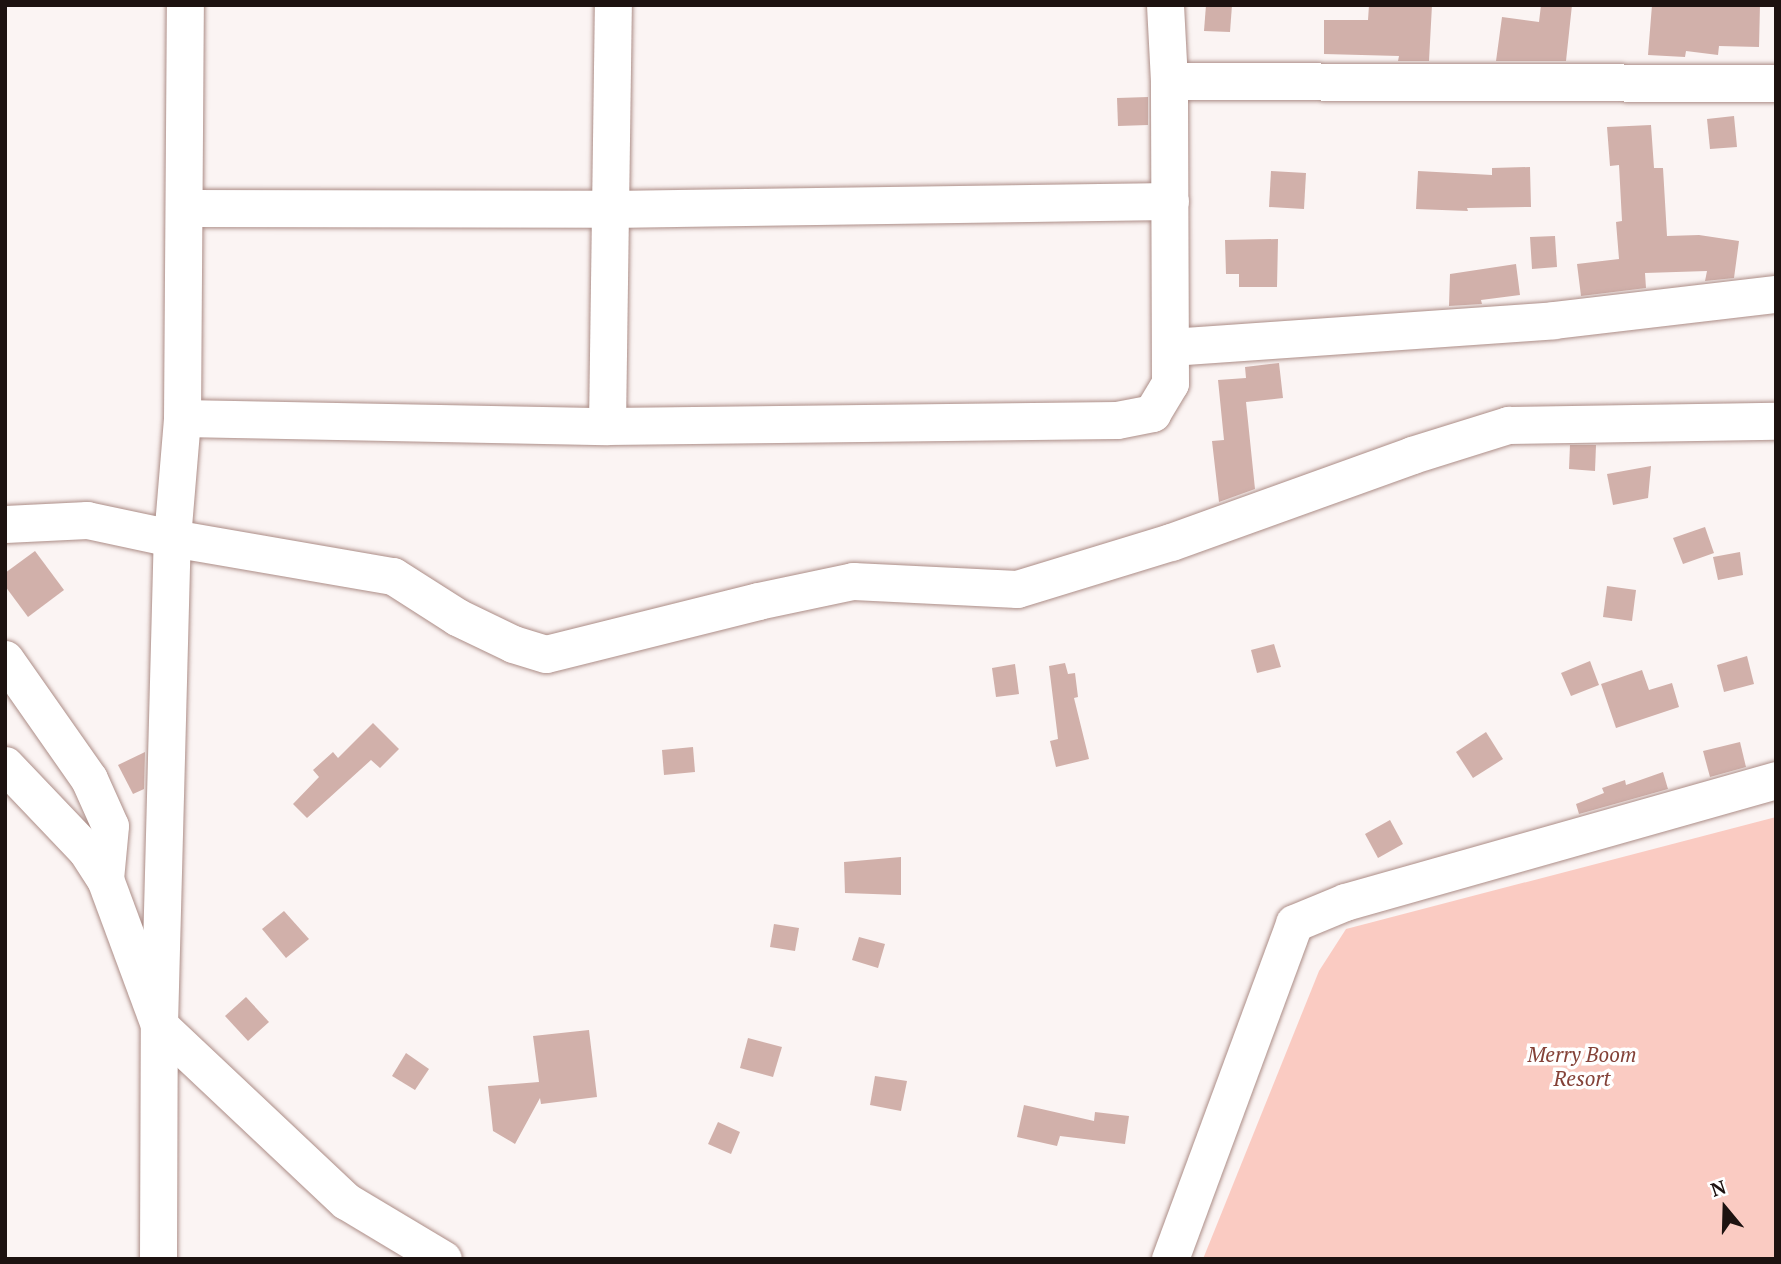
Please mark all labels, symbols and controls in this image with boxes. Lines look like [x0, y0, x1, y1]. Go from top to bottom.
park label: Merry Boom Resort [1527, 1041, 1637, 1091]
north arrow [1690, 1173, 1760, 1243]
text: N [1707, 1174, 1729, 1202]

